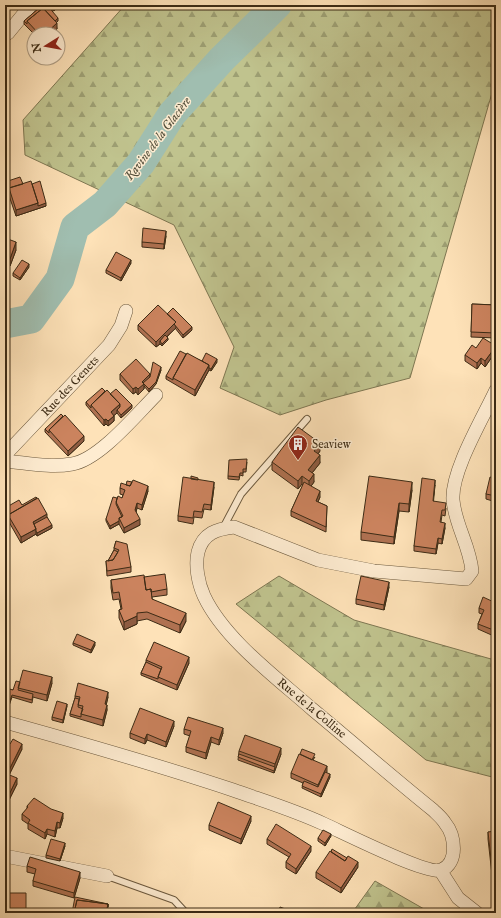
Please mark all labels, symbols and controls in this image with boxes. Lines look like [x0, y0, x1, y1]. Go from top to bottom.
north arrow [26, 26, 66, 66]
text: N [29, 41, 45, 55]
water label: Ravine de la Glacière [121, 93, 196, 184]
street label: Rue des Genets [38, 353, 102, 420]
building icon: Seaview [287, 433, 309, 461]
place label: Seaview [312, 437, 352, 452]
street label: Rue de la Colline [274, 675, 350, 742]

